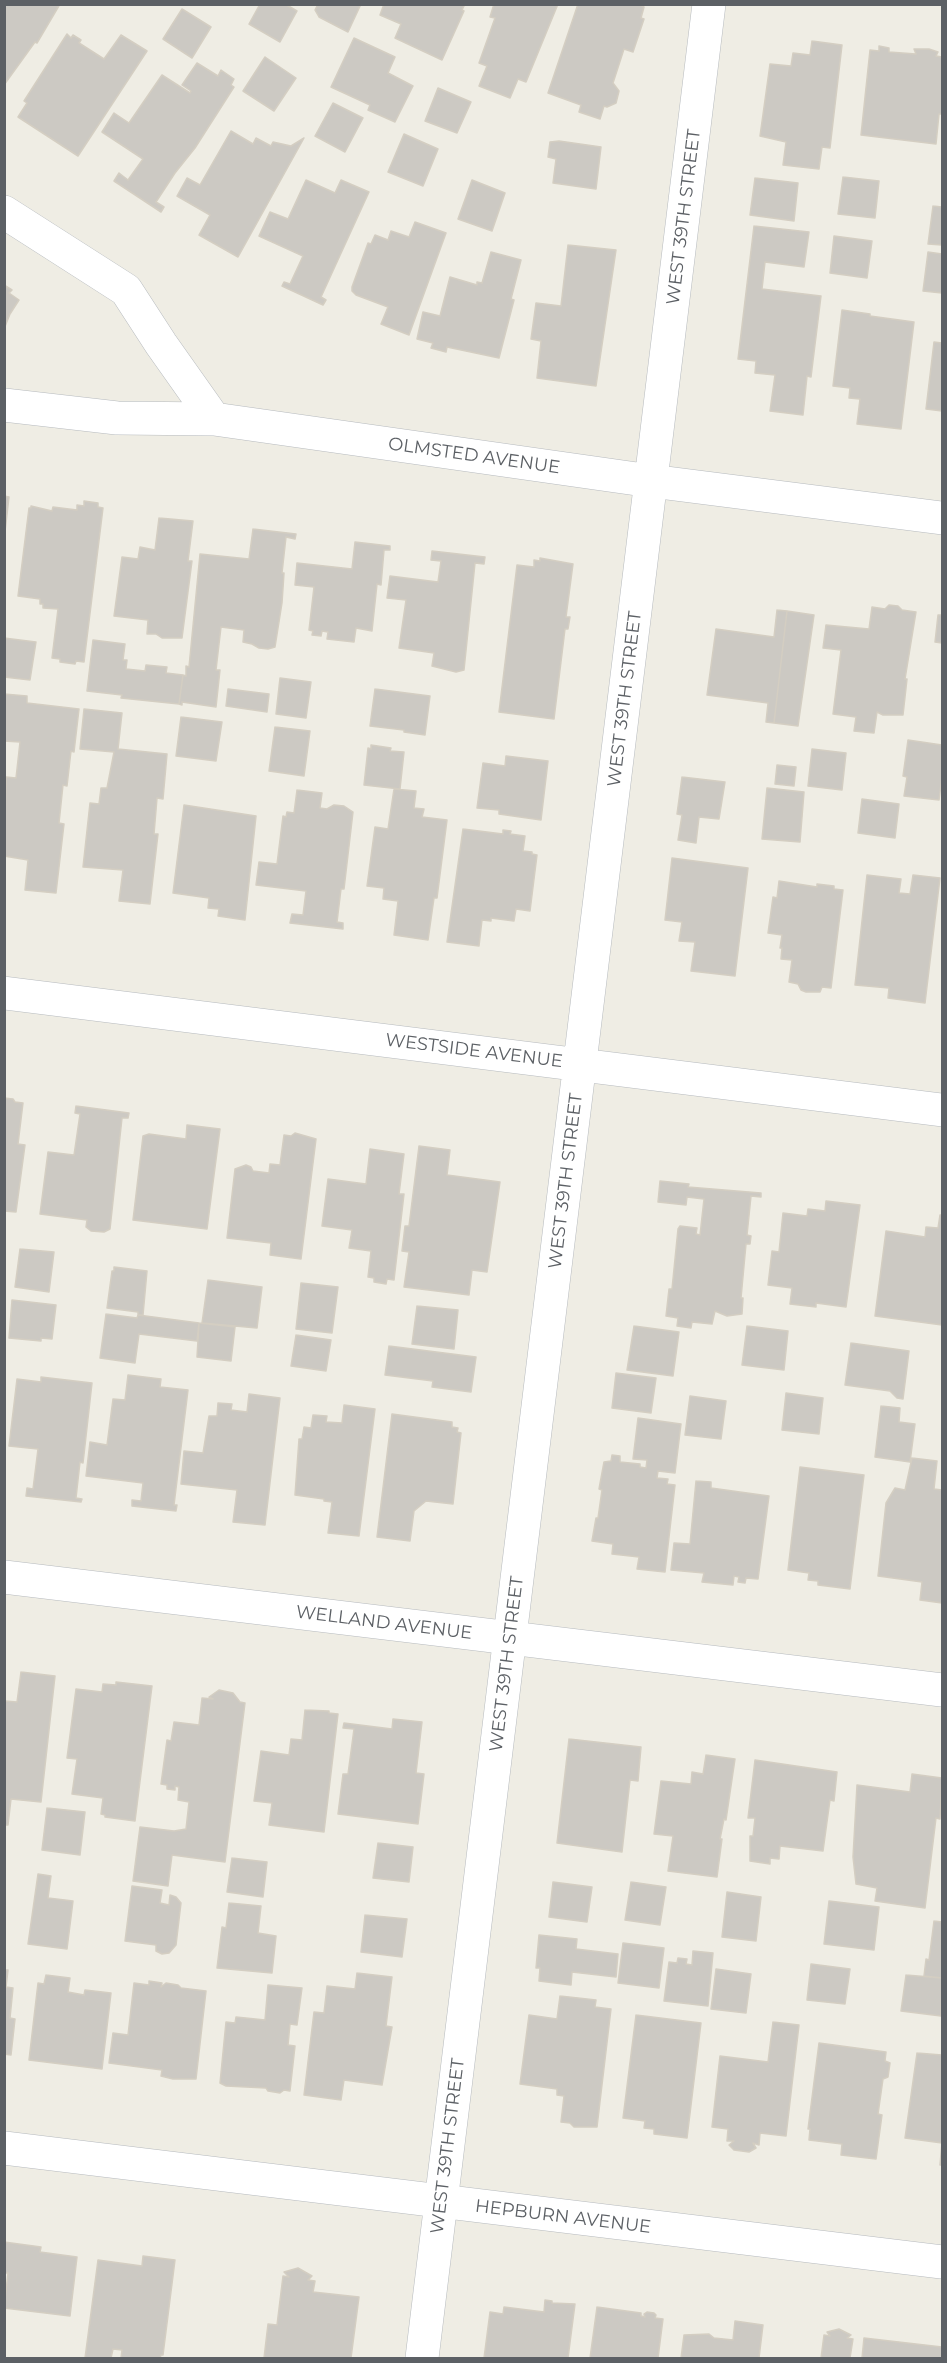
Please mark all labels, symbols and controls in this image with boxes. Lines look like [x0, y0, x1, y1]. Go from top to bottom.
street label: WEST 39TH STREET [663, 128, 705, 306]
street label: OLMSTED AVENUE [387, 433, 561, 479]
street label: WEST 39TH STREET [604, 610, 646, 788]
street label: WESTSIDE AVENUE [384, 1029, 564, 1073]
street label: WEST 39TH STREET [545, 1092, 587, 1270]
street label: WEST 39TH STREET [486, 1575, 528, 1753]
street label: WELLAND AVENUE [295, 1601, 473, 1645]
street label: WEST 39TH STREET [427, 2057, 469, 2235]
street label: HEPBURN AVENUE [474, 2195, 652, 2239]

